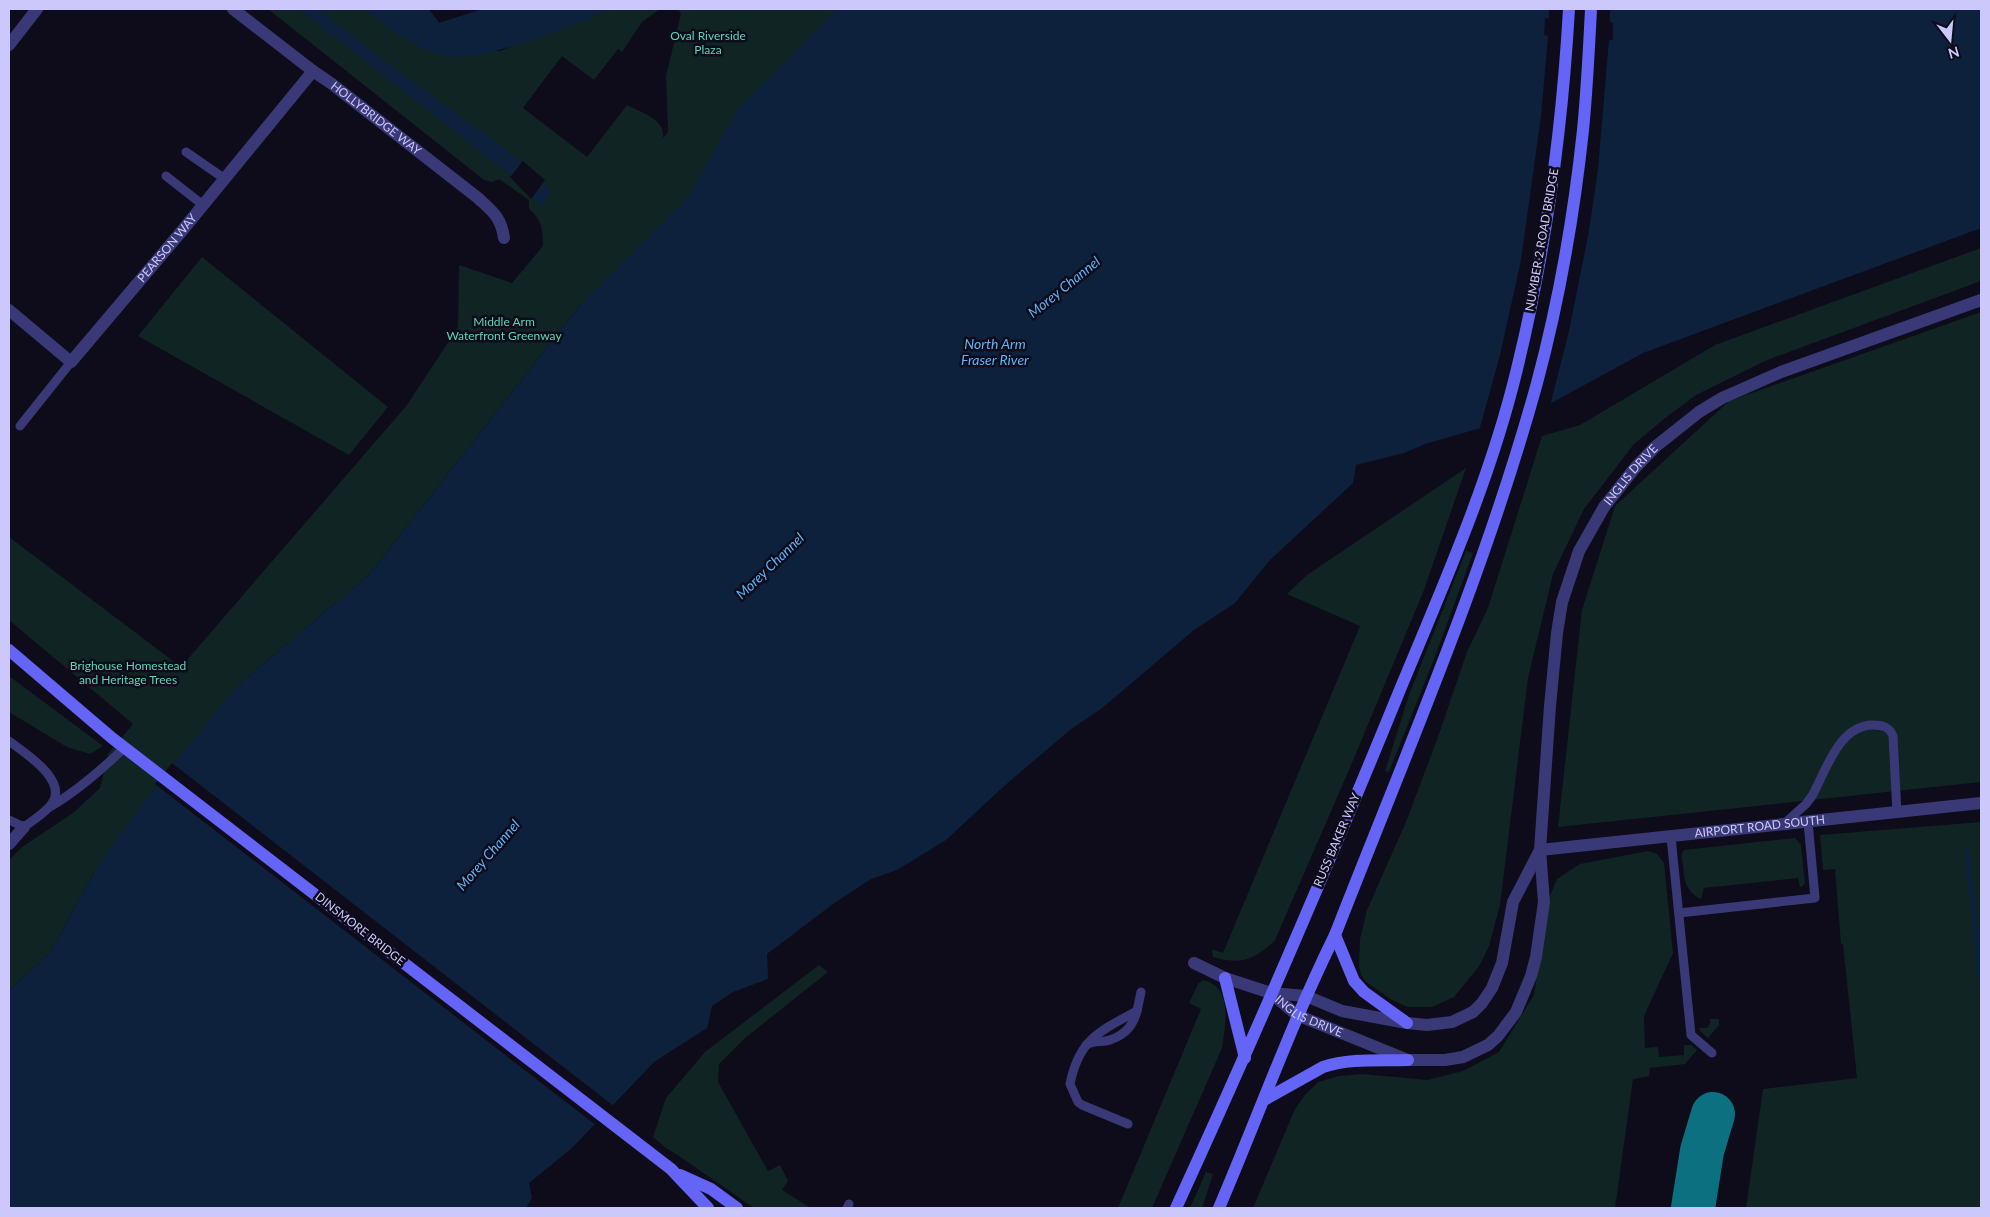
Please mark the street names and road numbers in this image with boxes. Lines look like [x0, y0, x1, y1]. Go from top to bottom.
street label: HOLLYBRIDGE WAY [328, 78, 425, 158]
street label: NUMBER 2 ROAD BRIDGE [1522, 167, 1561, 313]
street label: PEARSON WAY [134, 210, 200, 285]
street label: INGLIS DRIVE [1600, 441, 1661, 508]
street label: RUSS BAKER WAY [1310, 790, 1363, 889]
street label: AIRPORT ROAD SOUTH [1694, 812, 1826, 840]
street label: DINSMORE BRIDGE [312, 889, 408, 968]
street label: INGLIS DRIVE [1272, 992, 1345, 1040]

